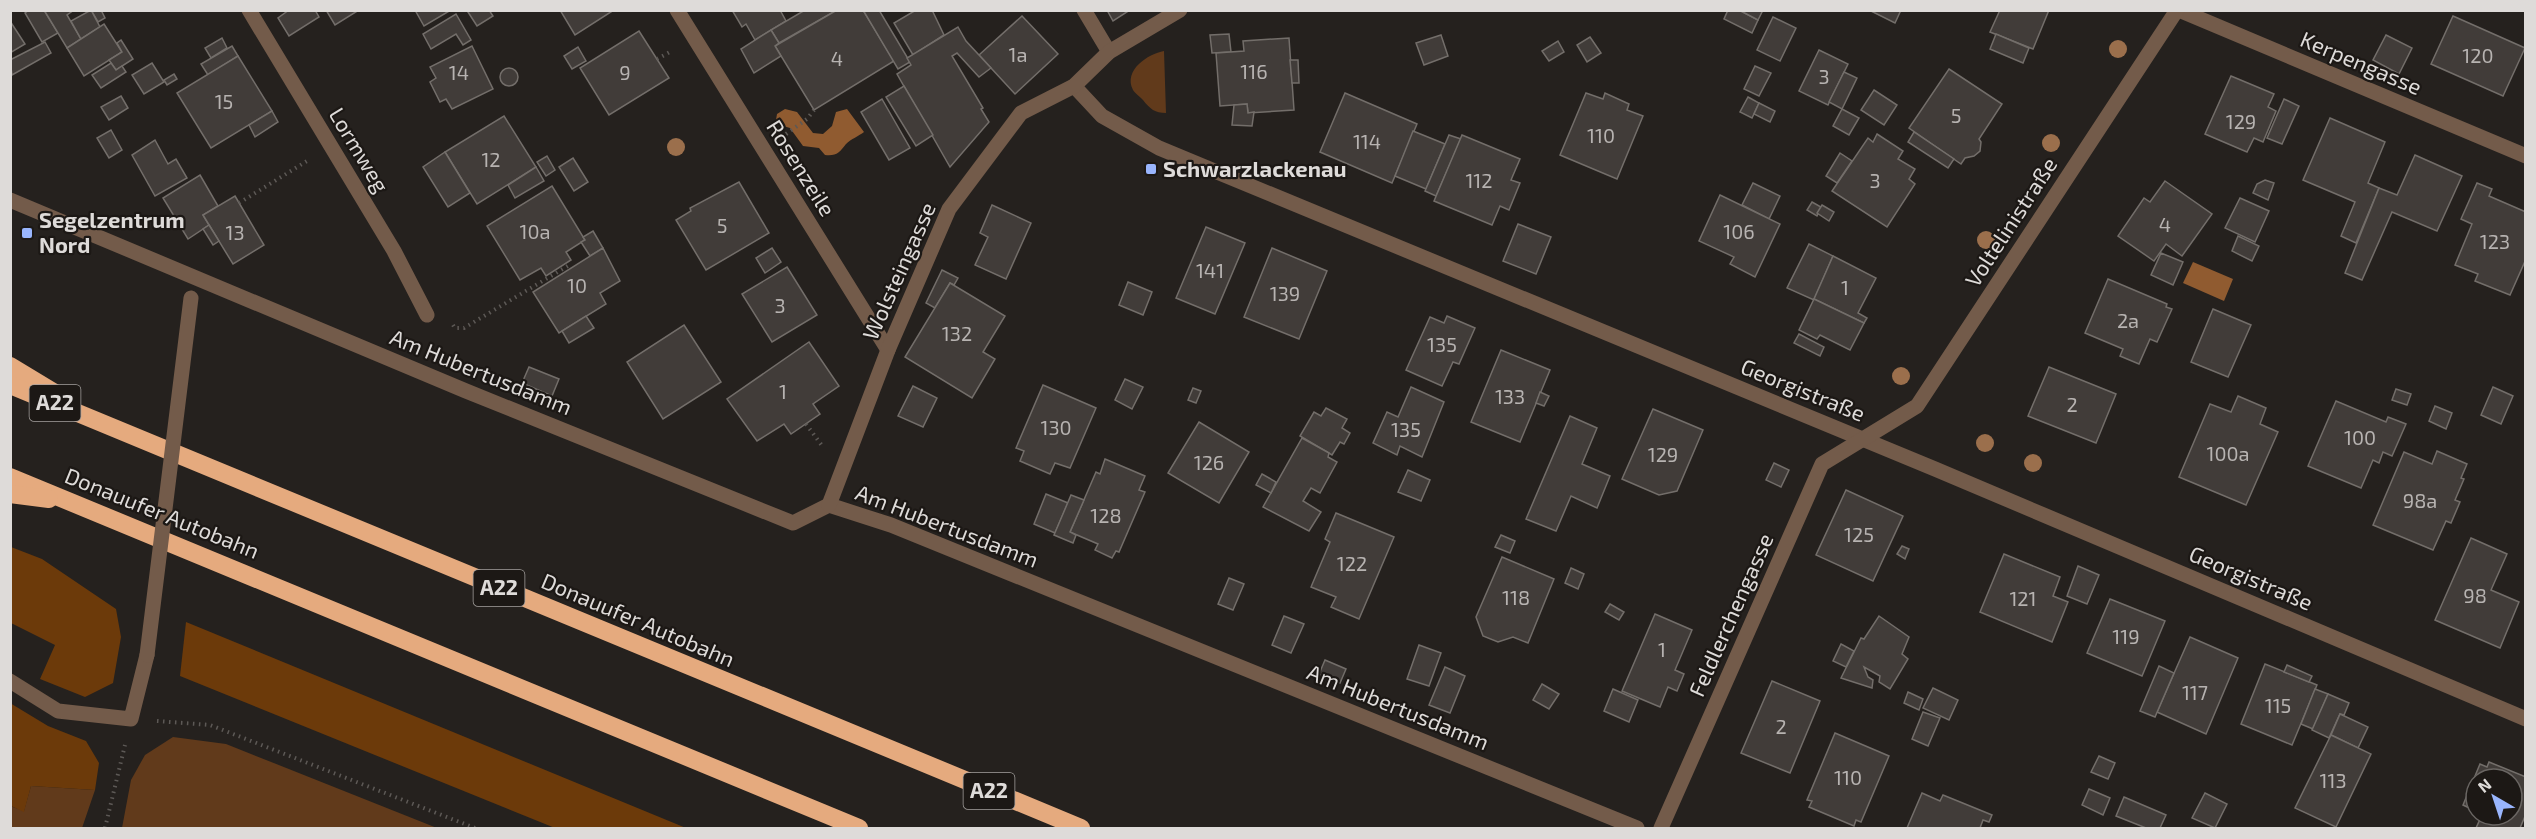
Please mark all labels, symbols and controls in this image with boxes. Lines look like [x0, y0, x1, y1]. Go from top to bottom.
street label: Kerpengasse [2297, 25, 2426, 99]
house number: 1a [1009, 42, 1027, 66]
house number: 120 [2462, 43, 2494, 67]
house number: 4 [831, 46, 843, 70]
house number: 116 [1240, 59, 1268, 83]
house number: 14 [449, 60, 469, 84]
house number: 9 [619, 60, 631, 84]
house number: 3 [1818, 64, 1830, 88]
house number: 15 [215, 89, 233, 113]
street label: Lormweg [325, 102, 395, 196]
house number: 5 [1951, 103, 1961, 127]
house number: 129 [2226, 109, 2256, 133]
street label: Rosenzeile [762, 115, 842, 220]
house number: 110 [1587, 123, 1615, 147]
house number: 114 [1353, 129, 1381, 153]
house number: 12 [481, 147, 501, 171]
street label: Voltelinistraße [1959, 152, 2062, 291]
place label: Schwarzlackenau [1163, 155, 1346, 181]
marker: Schwarzlackenau [1144, 162, 1158, 176]
house number: 112 [1465, 168, 1493, 192]
house number: 3 [1869, 168, 1881, 192]
street label: Wolsteingasse [856, 198, 940, 343]
place label: Segelzentrum Nord [39, 206, 185, 257]
house number: 4 [2159, 212, 2171, 236]
house number: 5 [717, 213, 727, 237]
house number: 10a [520, 219, 551, 243]
house number: 106 [1723, 219, 1755, 243]
house number: 13 [225, 220, 245, 244]
marker: Segelzentrum Nord [20, 226, 34, 240]
house number: 123 [2480, 229, 2510, 253]
house number: 141 [1196, 258, 1224, 282]
house number: 10 [567, 273, 587, 297]
house number: 1 [1841, 275, 1849, 299]
house number: 139 [1270, 281, 1300, 305]
house number: 3 [774, 293, 786, 317]
house number: 2a [2117, 308, 2139, 332]
house number: 132 [942, 321, 972, 345]
street label: Am Hubertusdamm [387, 323, 576, 419]
house number: 135 [1427, 332, 1457, 356]
street label: Georgistraße [1737, 352, 1869, 426]
house number: 1 [779, 379, 787, 403]
house number: 133 [1495, 384, 1525, 408]
road number: A22 [29, 385, 80, 421]
house number: 2 [2066, 392, 2078, 416]
house number: 130 [1040, 415, 1072, 439]
house number: 135 [1391, 417, 1421, 441]
house number: 100 [2344, 425, 2376, 449]
house number: 100a [2206, 441, 2250, 465]
house number: 129 [1648, 442, 1678, 466]
house number: 126 [1194, 450, 1224, 474]
street label: Donauufer Autobahn [62, 461, 263, 563]
street label: Am Hubertusdamm [852, 478, 1042, 572]
house number: 98a [2403, 488, 2437, 512]
house number: 128 [1090, 503, 1122, 527]
house number: 125 [1844, 522, 1874, 546]
street label: Feldlerchengasse [1682, 529, 1778, 700]
street label: Georgistraße [2186, 539, 2317, 615]
house number: 122 [1337, 551, 1367, 575]
street label: Donauufer Autobahn [538, 567, 739, 672]
road number: A22 [474, 570, 524, 606]
house number: 98 [2463, 583, 2487, 607]
house number: 118 [1502, 585, 1530, 609]
house number: 121 [2009, 586, 2037, 610]
house number: 119 [2112, 624, 2140, 648]
house number: 1 [1658, 637, 1666, 661]
street label: Am Hubertusdamm [1304, 658, 1493, 754]
house number: 117 [2182, 680, 2208, 704]
house number: 115 [2265, 693, 2291, 717]
house number: 2 [1775, 714, 1787, 738]
house number: 110 [1834, 765, 1862, 789]
north arrow [2464, 767, 2524, 827]
house number: 113 [2319, 768, 2347, 792]
road number: A22 [964, 773, 1014, 809]
text: N [2474, 774, 2495, 796]

